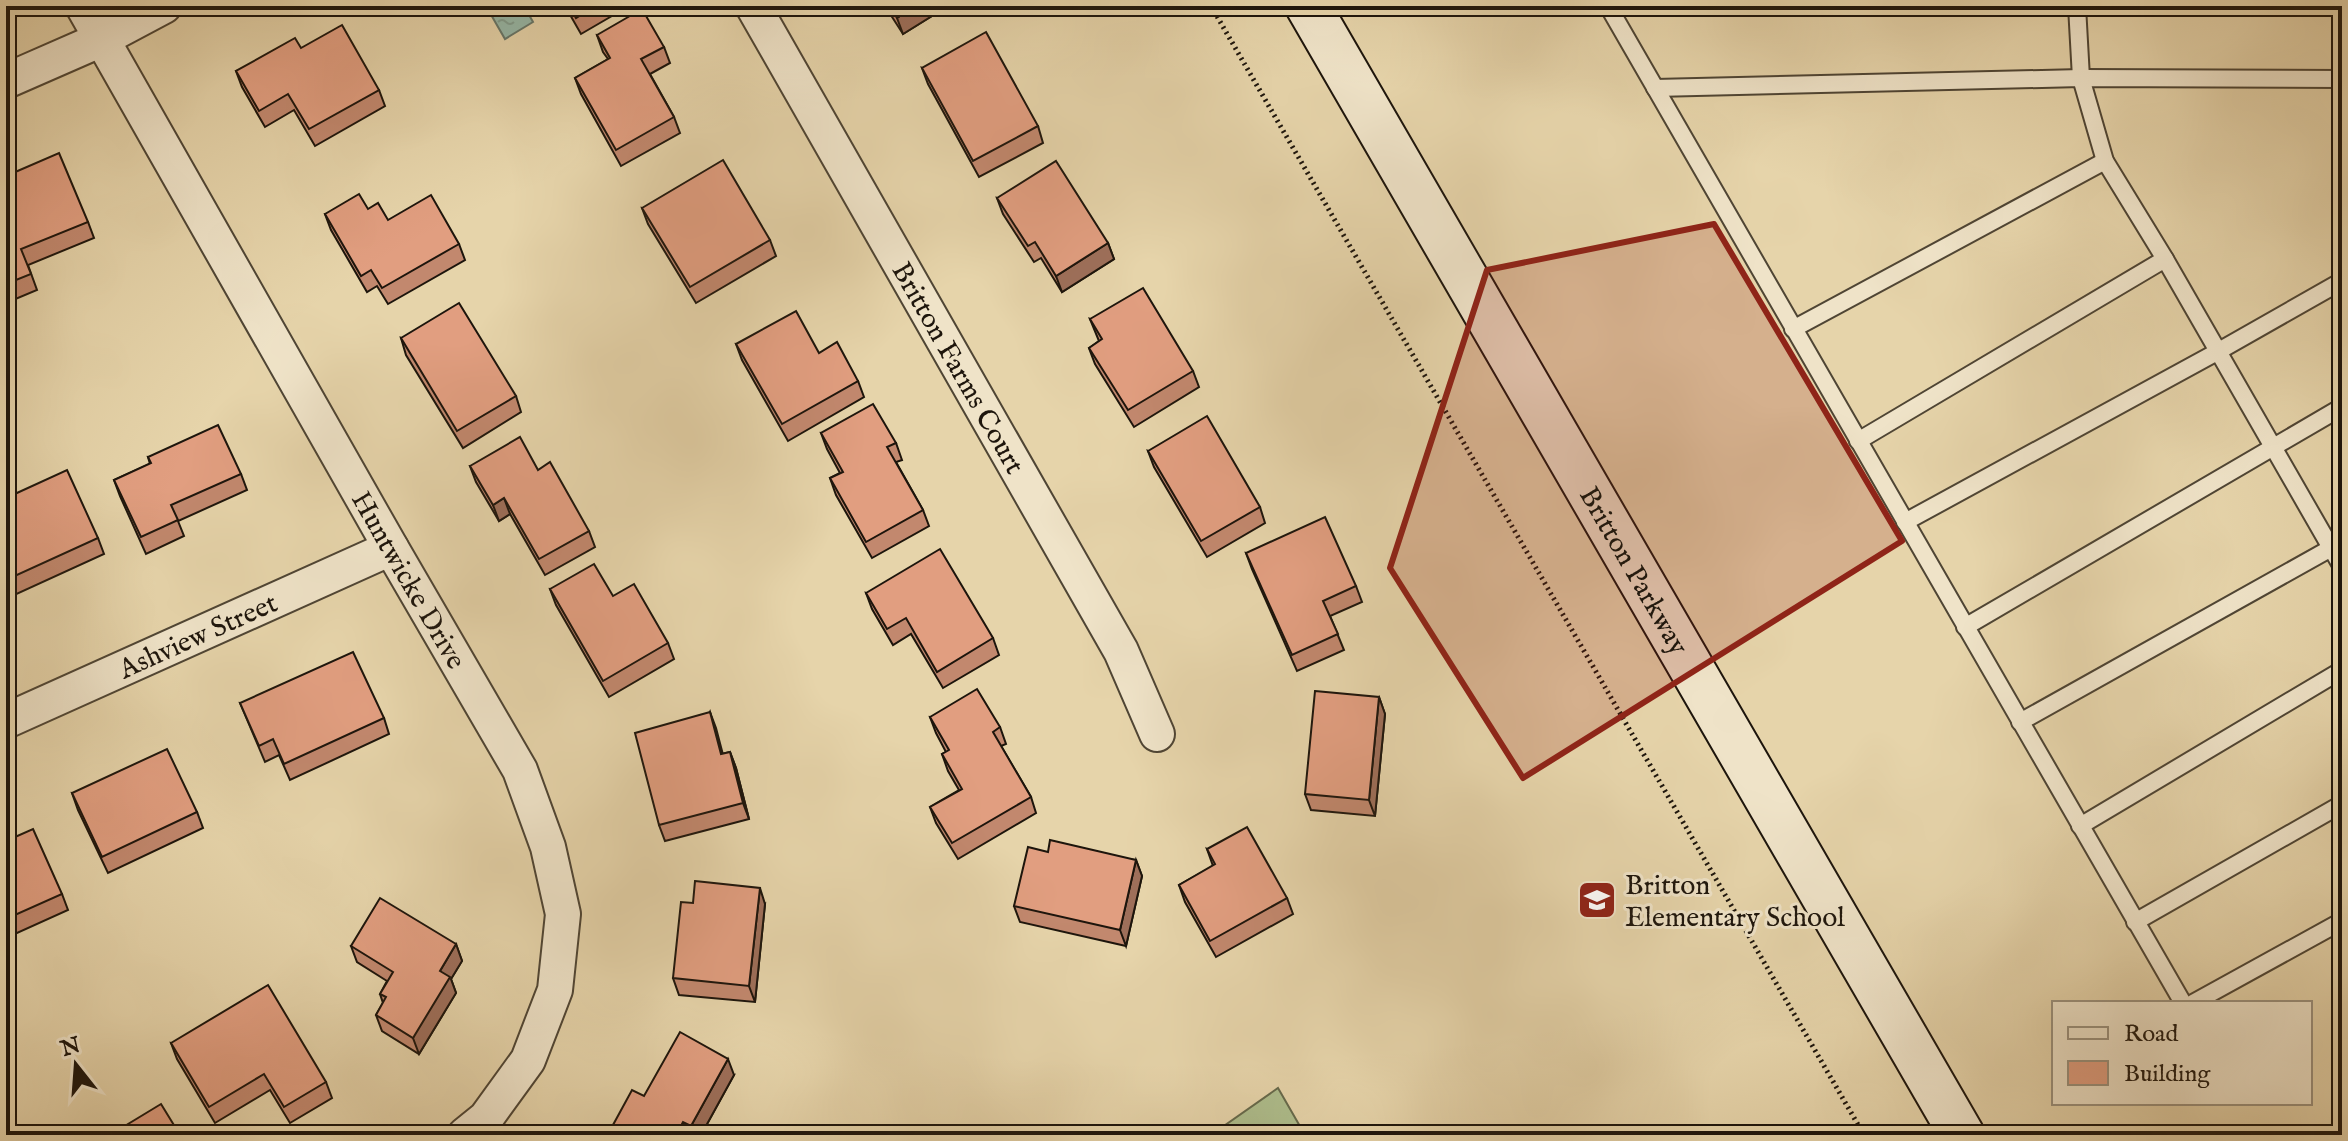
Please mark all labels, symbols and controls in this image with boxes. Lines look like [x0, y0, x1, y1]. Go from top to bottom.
street label: Britton Farms Court [883, 256, 1031, 481]
street label: Britton Parkway [1570, 481, 1695, 662]
street label: Huntwicke Drive [342, 486, 473, 676]
street label: Ashview Street [113, 586, 284, 688]
place label: Britton Elementary School [1625, 869, 1845, 936]
school or university icon: Britton Elementary School [1576, 879, 1618, 921]
legend [2052, 1001, 2312, 1105]
text: Road [2124, 1019, 2178, 1050]
north arrow [36, 1025, 116, 1105]
text: N [57, 1032, 84, 1064]
text: Building [2124, 1059, 2211, 1090]

